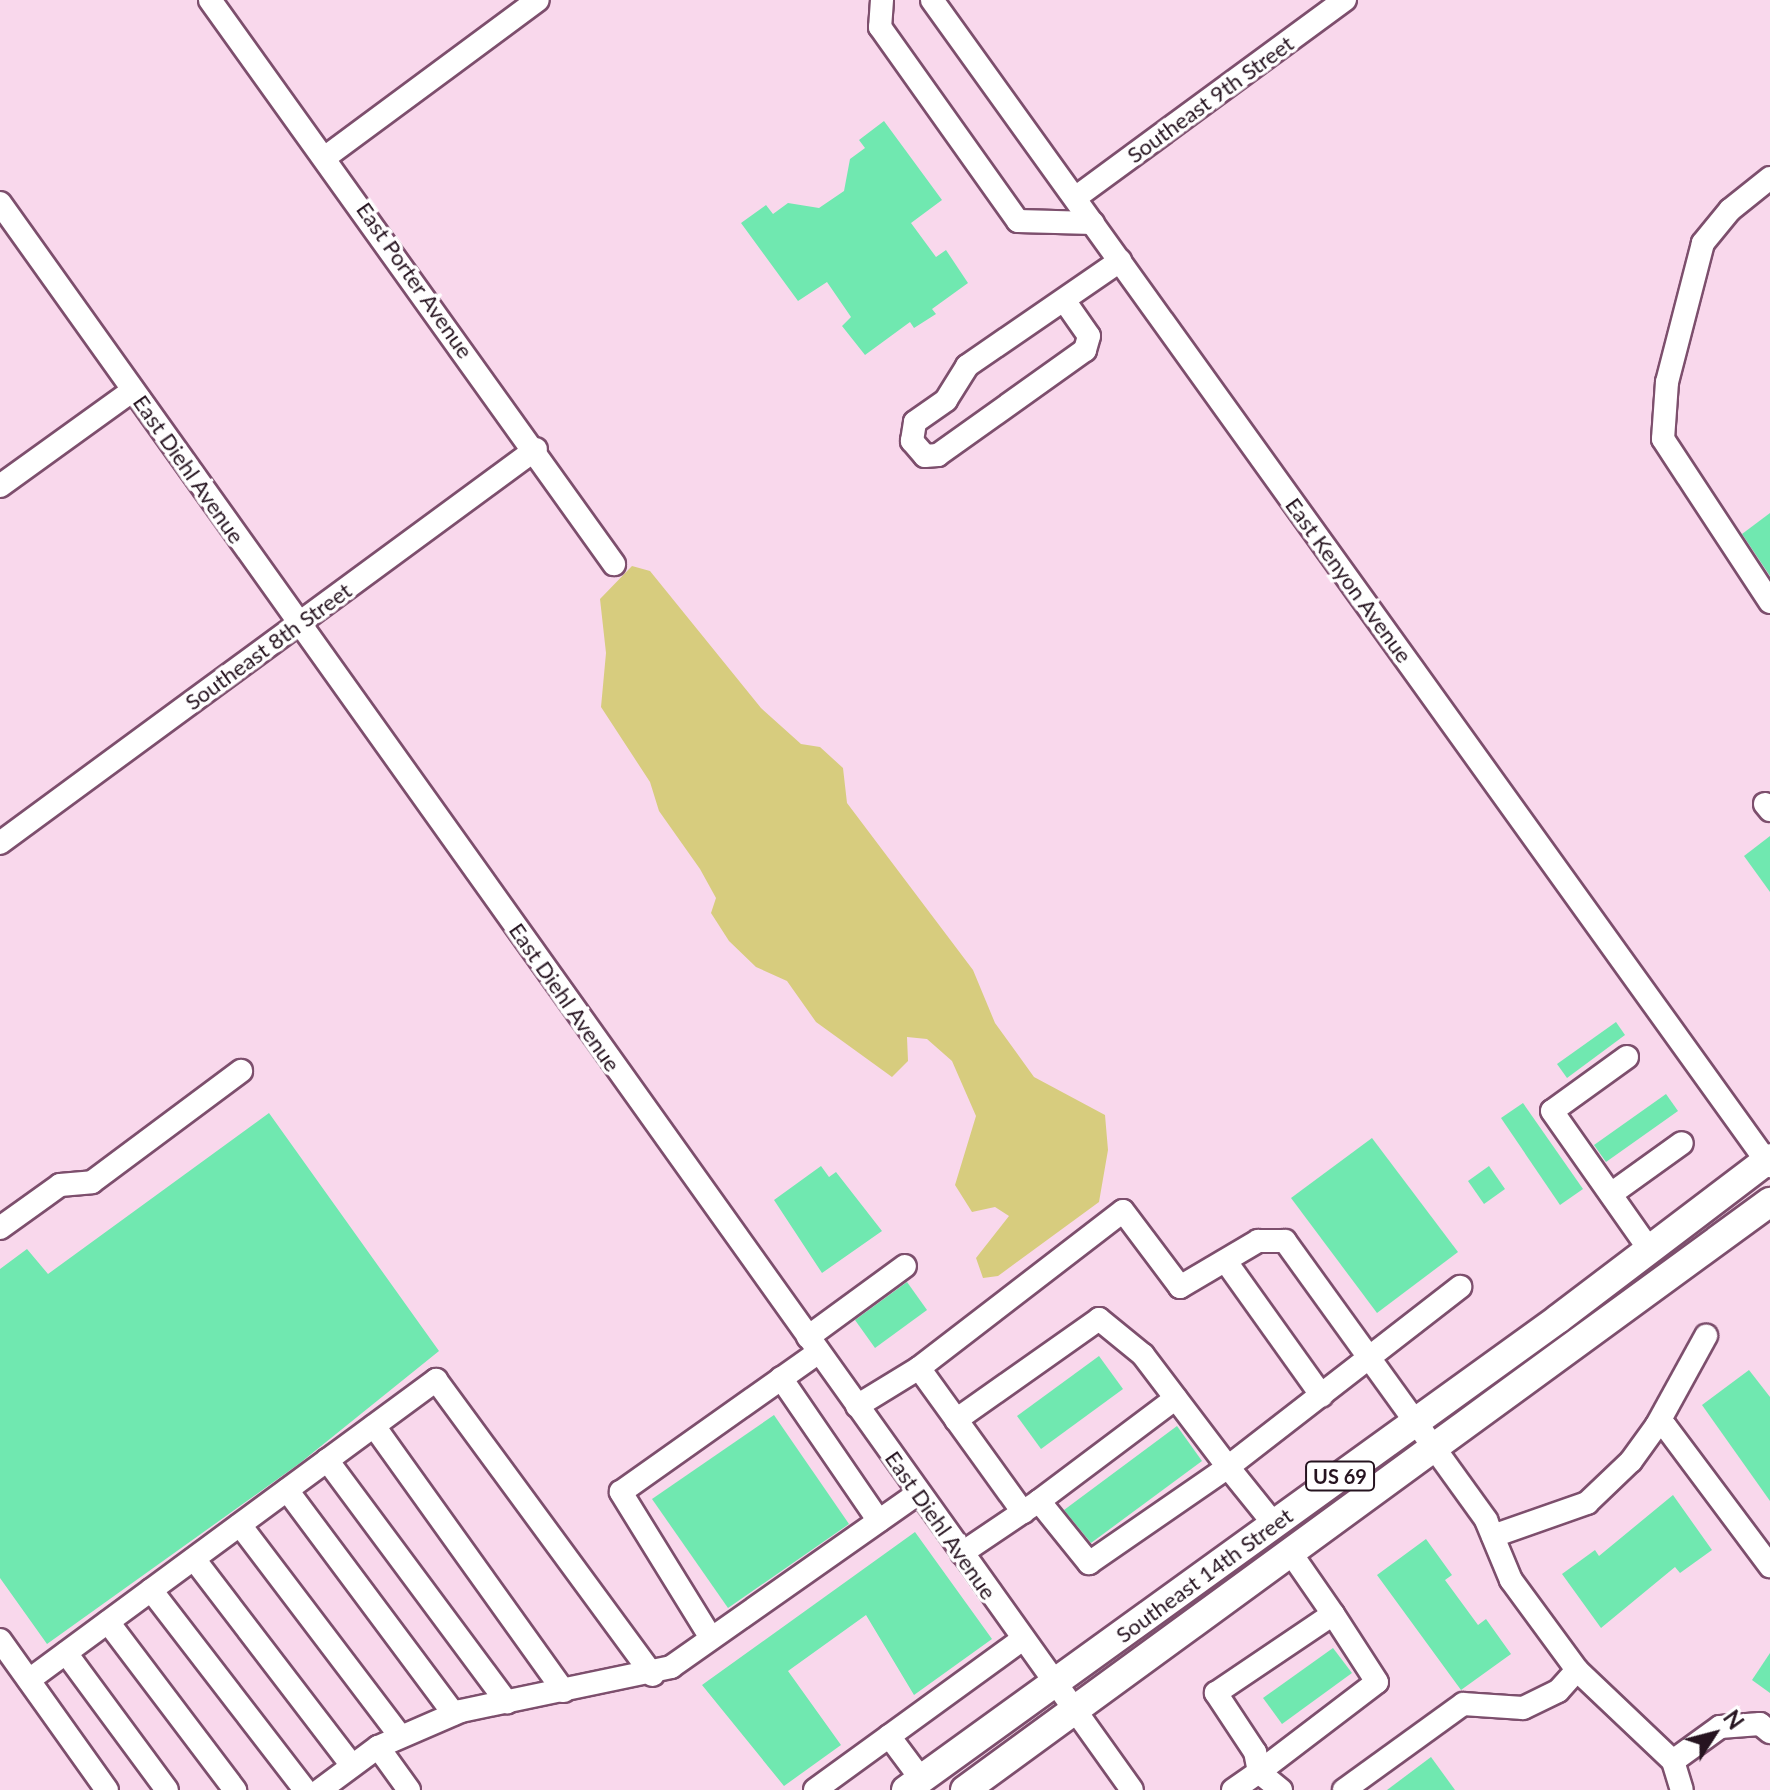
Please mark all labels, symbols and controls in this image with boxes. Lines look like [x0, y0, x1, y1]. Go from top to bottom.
street label: Southeast 9th Street [1122, 30, 1298, 168]
street label: East Porter Avenue [351, 196, 479, 364]
street label: East Diehl Avenue [128, 389, 250, 549]
street label: East Kenyon Avenue [1280, 492, 1418, 668]
street label: Southeast 8th Street [180, 577, 356, 715]
street label: East Diehl Avenue [504, 917, 626, 1077]
street label: East Diehl Avenue [880, 1445, 1002, 1605]
road number: US 69 [1304, 1460, 1376, 1492]
street label: Southeast 14th Street [1111, 1502, 1297, 1648]
north arrow [1674, 1694, 1754, 1774]
text: N [1718, 1705, 1750, 1734]

